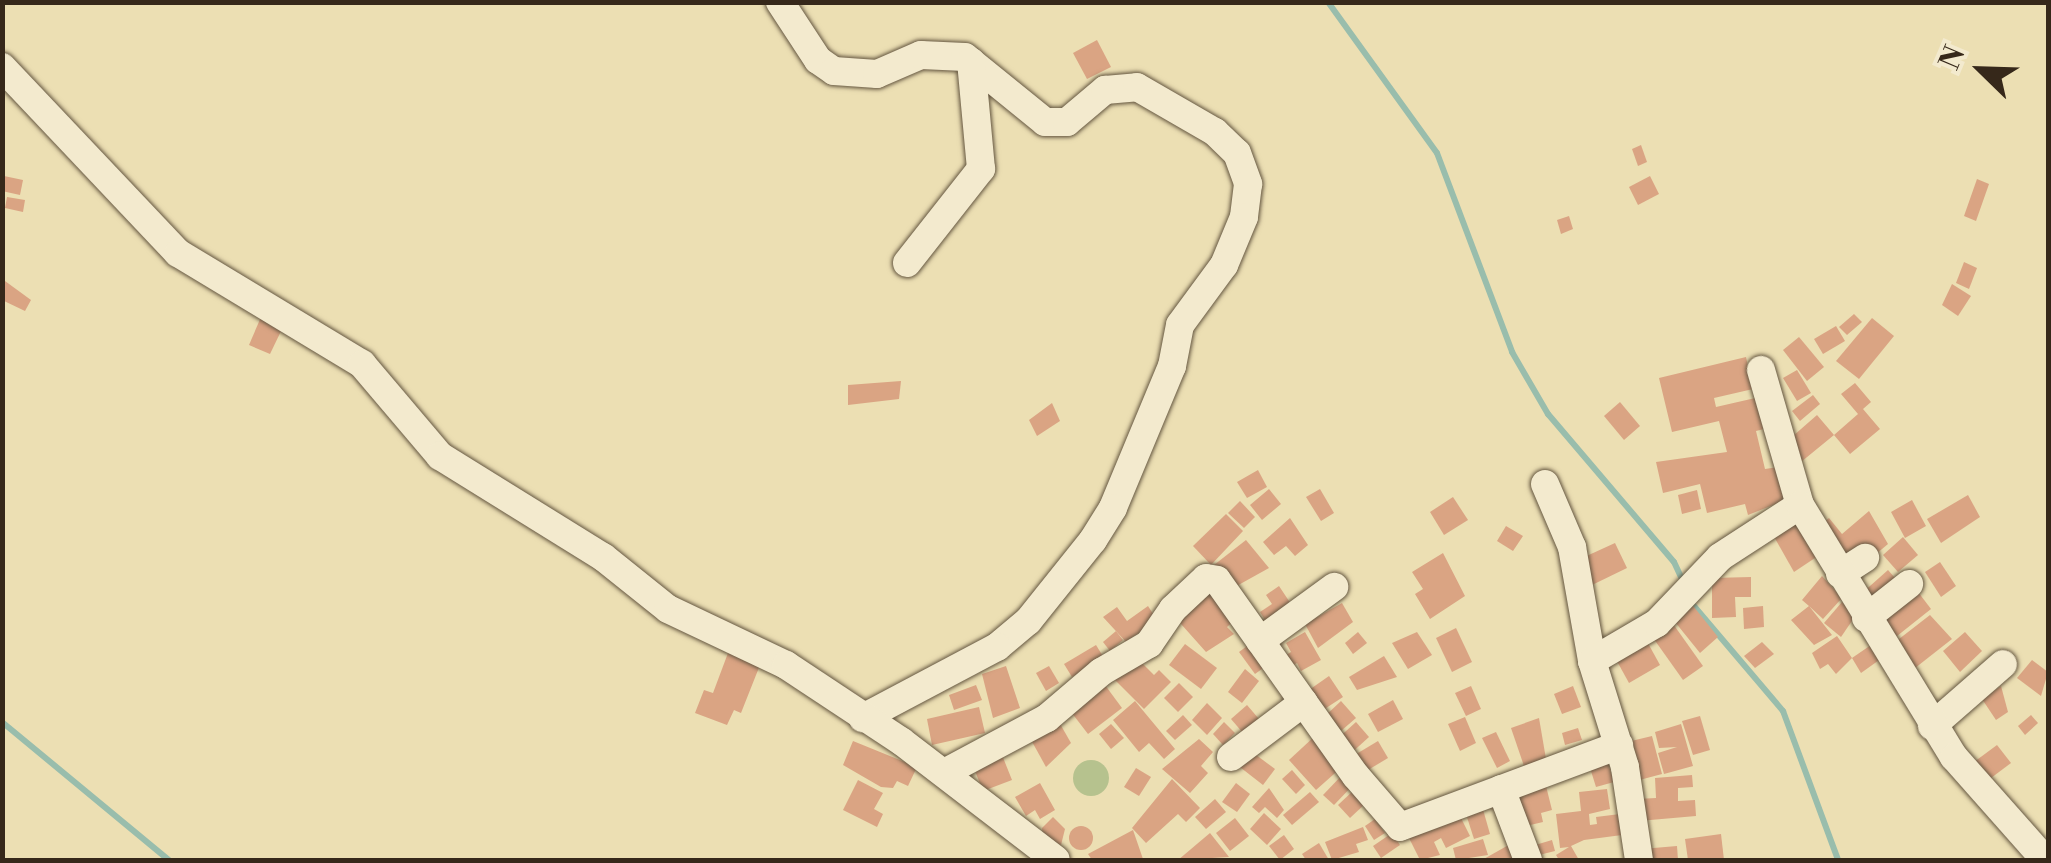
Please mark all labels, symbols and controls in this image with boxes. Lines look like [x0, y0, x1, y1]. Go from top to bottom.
north arrow [1931, 20, 2031, 120]
text: N [1932, 41, 1973, 75]

